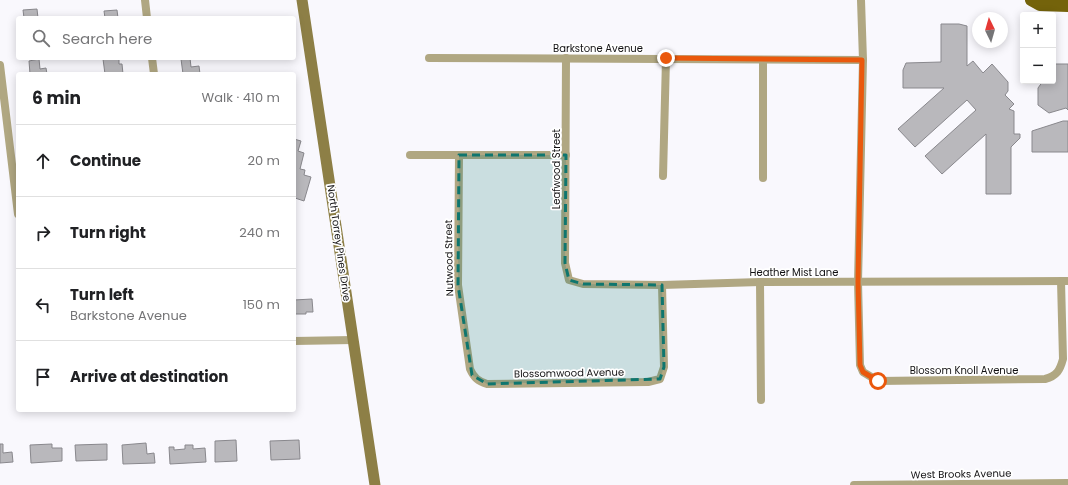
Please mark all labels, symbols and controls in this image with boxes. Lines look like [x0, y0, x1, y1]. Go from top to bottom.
north arrow [972, 12, 1008, 48]
map controls [1020, 12, 1056, 84]
button: + [1020, 12, 1056, 48]
search box [16, 16, 296, 60]
icon: search [30, 27, 52, 49]
text: Search here [62, 28, 152, 49]
street label: Barkstone Avenue [553, 41, 643, 56]
button: − [1020, 48, 1056, 84]
route end [657, 49, 675, 67]
text: 6 min [32, 86, 81, 110]
text: Walk · 410 m [202, 88, 280, 107]
street label: Leafwood Street [549, 129, 564, 209]
icon: ahead [32, 150, 54, 172]
text: Continue [70, 150, 141, 171]
text: 20 m [247, 151, 280, 170]
street label: North Torrey Pines Drive [323, 184, 355, 302]
street label: Nutwood Street [441, 219, 457, 297]
icon: right [32, 222, 54, 244]
text: Turn right [70, 222, 146, 243]
text: 240 m [239, 223, 280, 242]
street label: Heather Mist Lane [750, 265, 838, 280]
text: Turn left [70, 284, 134, 305]
icon: left [32, 294, 54, 316]
text: 150 m [243, 295, 280, 314]
text: Barkstone Avenue [70, 306, 187, 325]
street label: Blossom Knoll Avenue [910, 363, 1018, 378]
street label: Blossomwood Avenue [514, 365, 624, 381]
icon: arrive [32, 366, 54, 388]
text: Arrive at destination [70, 366, 228, 387]
route start [869, 372, 887, 390]
street label: West Brooks Avenue [911, 466, 1011, 482]

